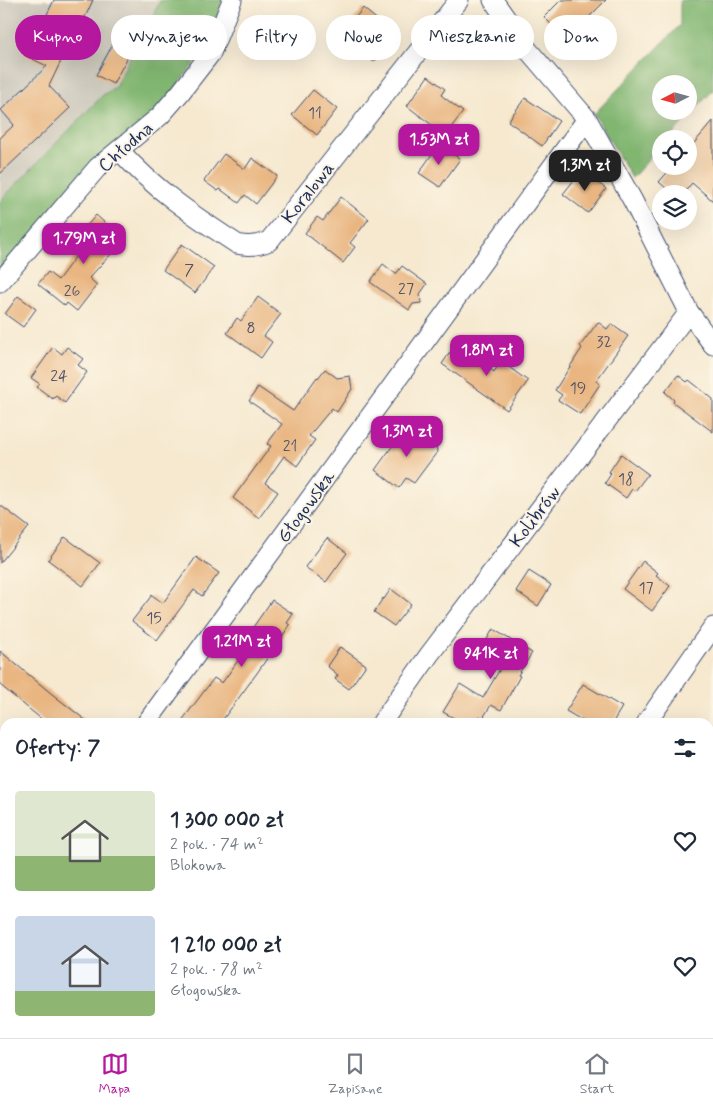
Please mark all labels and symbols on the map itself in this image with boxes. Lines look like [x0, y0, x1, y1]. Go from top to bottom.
north arrow [652, 75, 698, 120]
house number: 11 [308, 103, 322, 124]
street label: Chłodna [93, 116, 159, 178]
pin: 1.53M zł [387, 124, 491, 166]
pin: 1.3M zł [539, 150, 631, 192]
street label: Koralowa [276, 157, 340, 229]
pin: 1.79M zł [32, 222, 136, 265]
house number: 7 [184, 260, 194, 281]
house number: 27 [398, 279, 414, 300]
house number: 26 [64, 281, 80, 302]
house number: 8 [246, 318, 256, 339]
house number: 32 [596, 332, 612, 353]
pin: 1.8M zł [441, 334, 533, 377]
house number: 24 [50, 366, 68, 387]
house number: 19 [570, 378, 586, 399]
pin: 1.3M zł [361, 416, 453, 458]
house number: 21 [283, 436, 297, 457]
street label: Głogowska [271, 465, 342, 549]
house number: 18 [618, 469, 634, 490]
street label: Kolibrów [504, 481, 567, 553]
house number: 17 [638, 578, 654, 599]
house number: 15 [146, 608, 162, 629]
pin: 1.21M zł [190, 626, 294, 668]
pin: 941K zł [445, 638, 537, 680]

